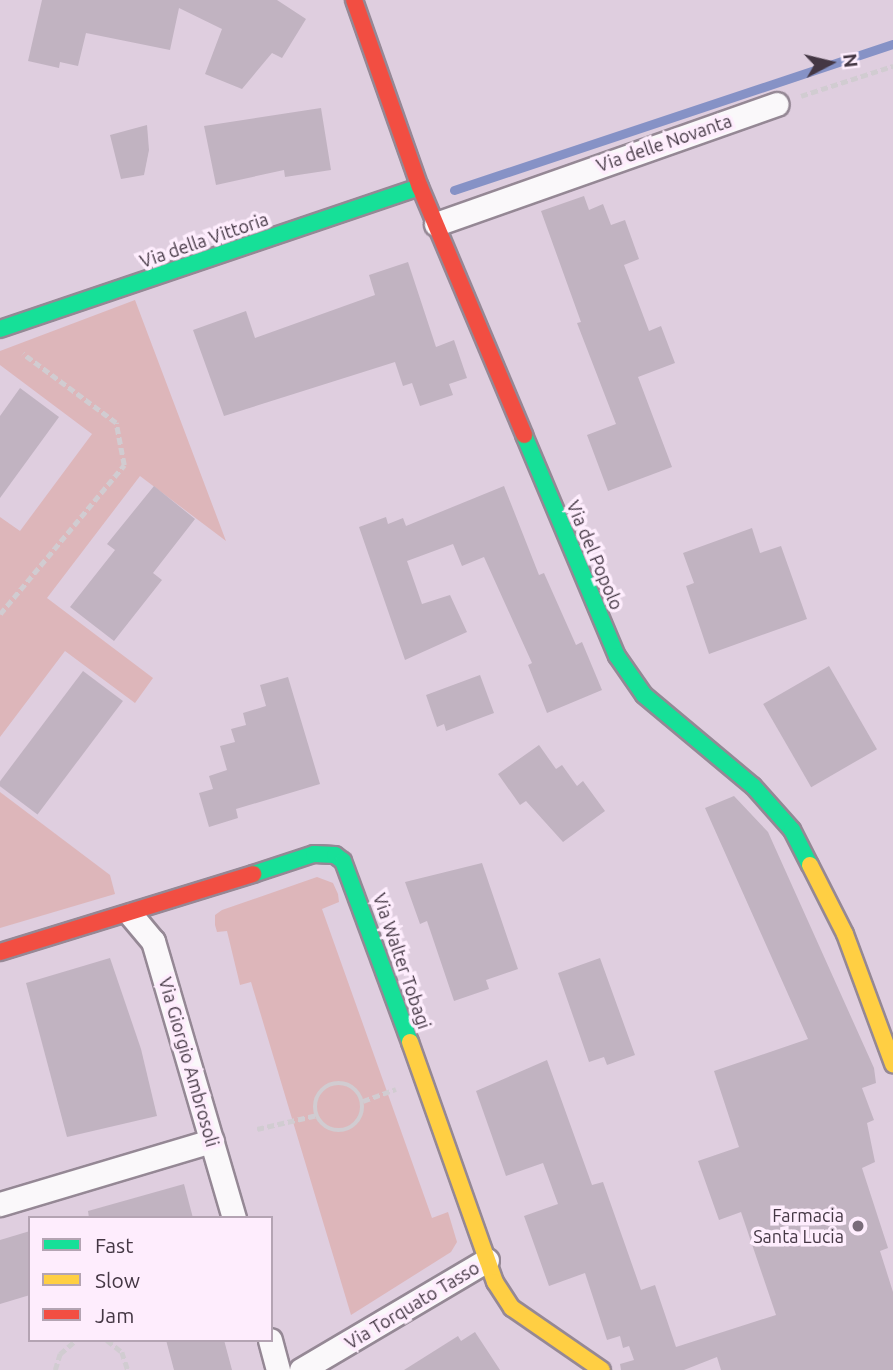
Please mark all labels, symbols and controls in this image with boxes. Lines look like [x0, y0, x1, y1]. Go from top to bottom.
north arrow [795, 28, 865, 98]
text: N [839, 52, 863, 69]
street label: Via delle Novanta [594, 110, 734, 176]
street label: Via della Vittoria [137, 208, 271, 272]
street label: Via del Popolo [562, 497, 628, 613]
street label: Via Walter Tobagi [369, 890, 435, 1032]
street label: Via Giorgio Ambrosoli [154, 975, 224, 1149]
place label: Farmacia Santa Lucia [753, 1205, 844, 1248]
legend [28, 1216, 273, 1342]
marker: Farmacia Santa Lucia [850, 1218, 866, 1234]
text: Fast [95, 1233, 133, 1257]
street label: Via Torquato Tasso [341, 1256, 483, 1354]
text: Slow [95, 1268, 140, 1292]
text: Jam [95, 1303, 134, 1327]

